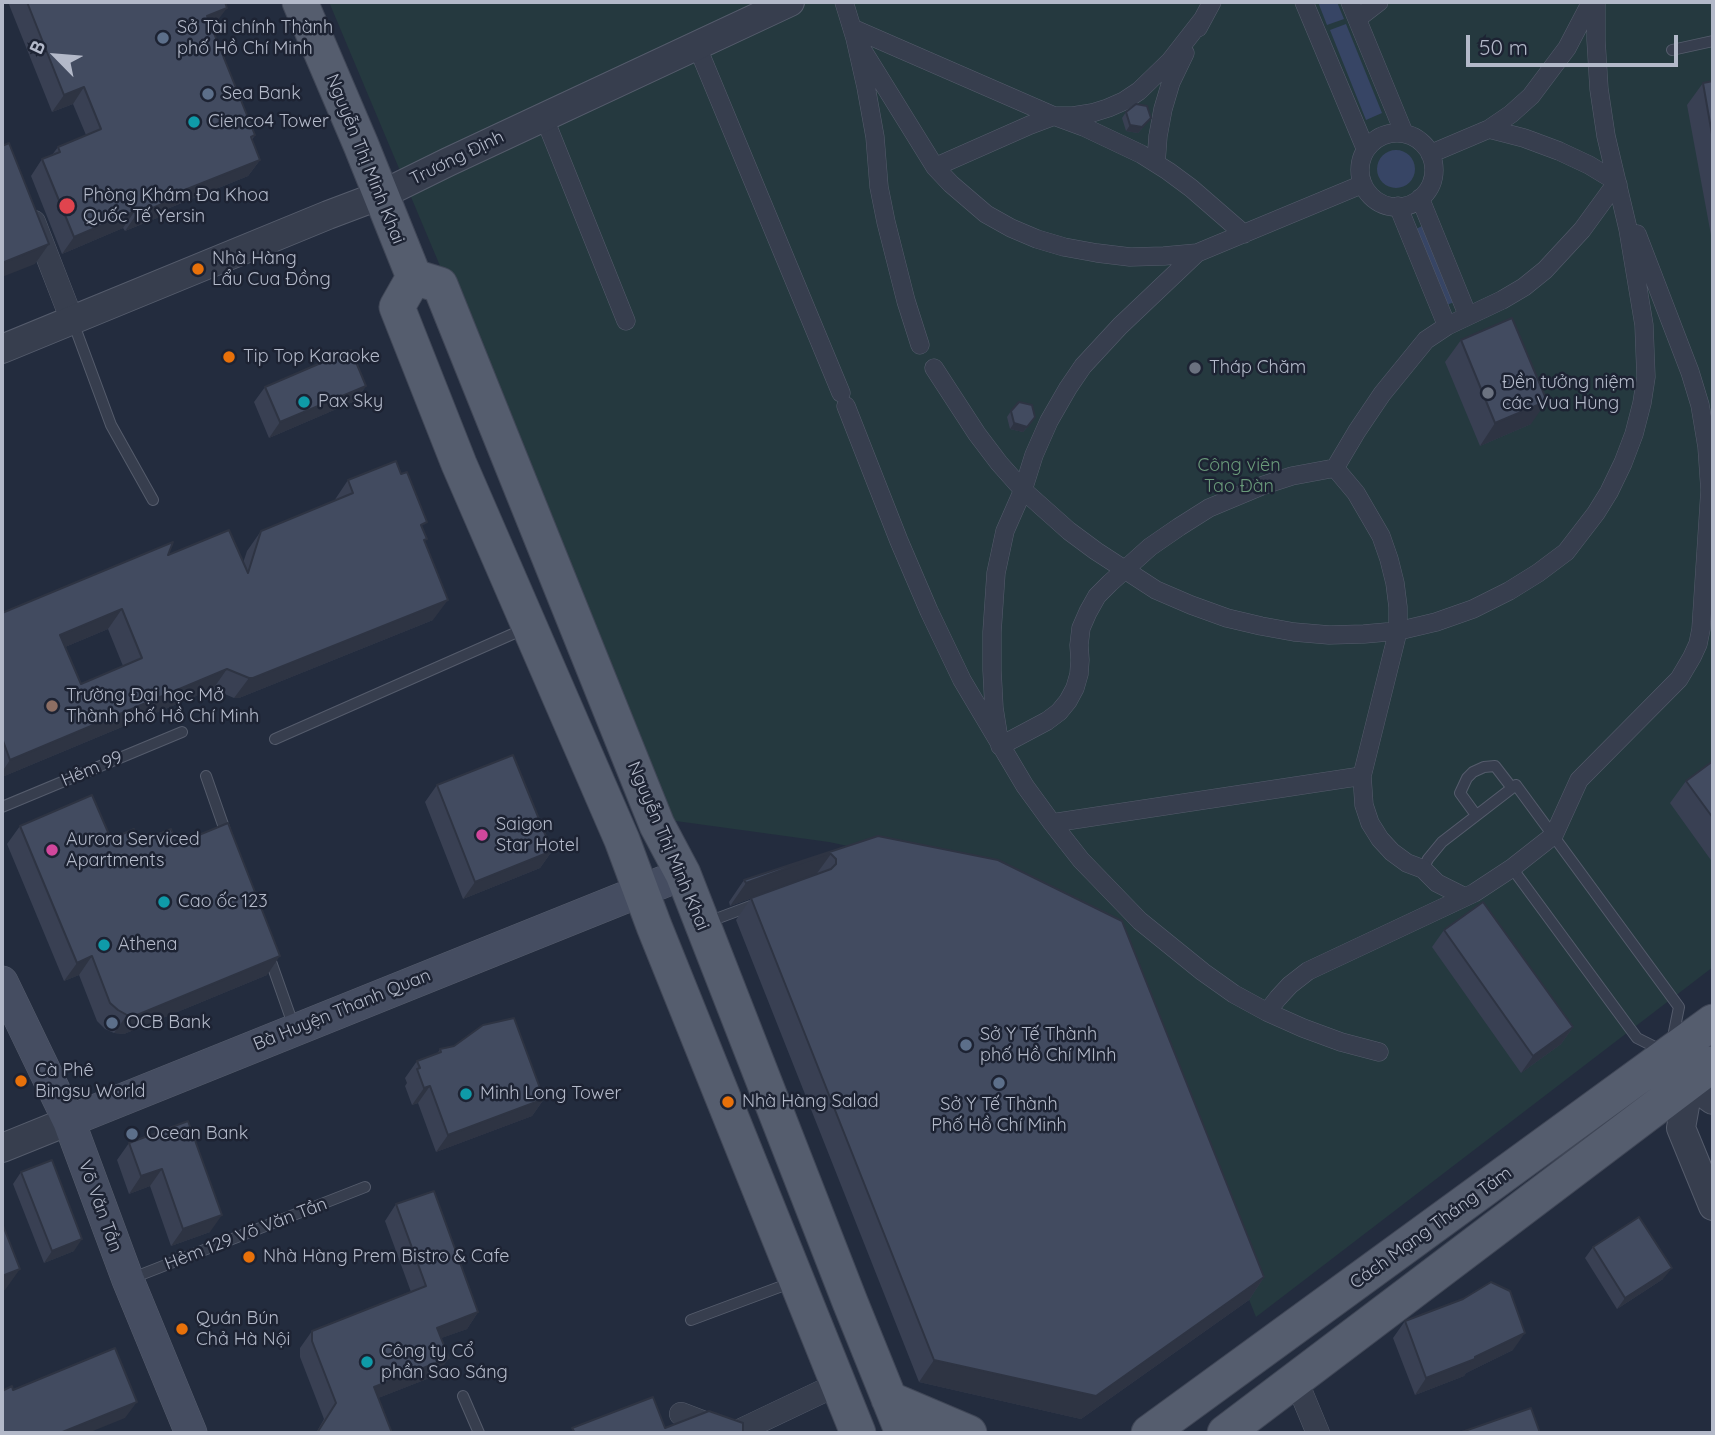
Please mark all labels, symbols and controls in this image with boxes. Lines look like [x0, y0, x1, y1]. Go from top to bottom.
place label: Sở Tài chính Thành phố Hồ Chí Minh [177, 17, 333, 60]
north arrow [21, 21, 91, 91]
scale bar [1470, 21, 1682, 65]
marker: Sở Tài chính Thành phố Hồ Chí Minh [155, 30, 171, 46]
text: 50 m [1479, 34, 1528, 60]
text: B [23, 36, 50, 58]
street label: Nguyễn Thị Minh Khai [321, 71, 409, 247]
place label: Sea Bank [222, 83, 301, 105]
marker: Sea Bank [200, 86, 216, 102]
place label: Cienco4 Tower [208, 111, 329, 133]
marker: Cienco4 Tower [186, 114, 202, 130]
street label: Trương Định [407, 126, 507, 190]
place label: Phòng Khám Đa Khoa Quốc Tế Yersin [83, 185, 269, 228]
marker: Phòng Khám Đa Khoa Quốc Tế Yersin [57, 196, 77, 216]
place label: Nhà Hàng Lẩu Cua Đồng [212, 248, 331, 290]
marker: Nhà Hàng Lẩu Cua Đồng [190, 261, 206, 277]
place label: Tip Top Karaoke [243, 346, 380, 368]
marker: Tip Top Karaoke [221, 349, 237, 365]
place label: Tháp Chăm [1209, 357, 1306, 379]
marker: Tháp Chăm [1187, 360, 1203, 376]
place label: Đền tưởng niệm các Vua Hùng [1502, 372, 1635, 414]
marker: Đền tưởng niệm các Vua Hùng [1480, 385, 1496, 401]
place label: Pax Sky [318, 391, 383, 413]
marker: Pax Sky [296, 394, 312, 410]
park label: Công viên Tao Đàn [1197, 455, 1281, 498]
place label: Trường Đại học Mở Thành phố Hồ Chí Minh [66, 685, 259, 728]
marker: Trường Đại học Mở Thành phố Hồ Chí Minh [44, 698, 60, 714]
street label: Hẻm 99 [58, 746, 126, 792]
street label: Nguyễn Thị Minh Khai [623, 758, 713, 934]
place label: Saigon Star Hotel [496, 814, 579, 856]
marker: Saigon Star Hotel [474, 827, 490, 843]
place label: Aurora Serviced Apartments [66, 829, 200, 872]
marker: Aurora Serviced Apartments [44, 842, 60, 858]
place label: Cao ốc 123 [178, 891, 268, 913]
marker: Cao ốc 123 [156, 894, 172, 910]
place label: Athena [118, 934, 177, 956]
marker: Athena [96, 937, 112, 953]
street label: Bà Huyện Thanh Quan [250, 965, 434, 1055]
place label: OCB Bank [126, 1012, 211, 1034]
marker: OCB Bank [104, 1015, 120, 1031]
place label: Sở Y Tế Thành phố Hồ Chí MInh [980, 1024, 1116, 1066]
marker: Sở Y Tế Thành phố Hồ Chí MInh [958, 1037, 974, 1053]
place label: Cà Phê Bingsu World [35, 1060, 145, 1102]
marker: Cà Phê Bingsu World [13, 1073, 29, 1089]
marker: Sở Y Tế Thành Phố Hồ Chí Minh [991, 1075, 1007, 1091]
place label: Minh Long Tower [480, 1083, 621, 1105]
marker: Minh Long Tower [458, 1086, 474, 1102]
place label: Nhà Hàng Salad [742, 1091, 879, 1113]
marker: Nhà Hàng Salad [720, 1094, 736, 1110]
place label: Sở Y Tế Thành Phố Hồ Chí Minh [931, 1094, 1067, 1136]
place label: Ocean Bank [146, 1123, 248, 1145]
marker: Ocean Bank [124, 1126, 140, 1142]
street label: Võ Văn Tần [73, 1157, 127, 1255]
street label: Cách Mạng Tháng Tám [1346, 1162, 1516, 1294]
street label: Hẻm 129 Võ Văn Tần [162, 1193, 330, 1275]
place label: Nhà Hàng Prem Bistro & Cafe [263, 1246, 510, 1268]
marker: Nhà Hàng Prem Bistro & Cafe [241, 1249, 257, 1265]
place label: Quán Bún Chả Hà Nội [196, 1308, 290, 1350]
marker: Quán Bún Chả Hà Nội [174, 1321, 190, 1337]
place label: Công ty Cổ phần Sao Sáng [381, 1341, 508, 1384]
marker: Công ty Cổ phần Sao Sáng [359, 1354, 375, 1370]

